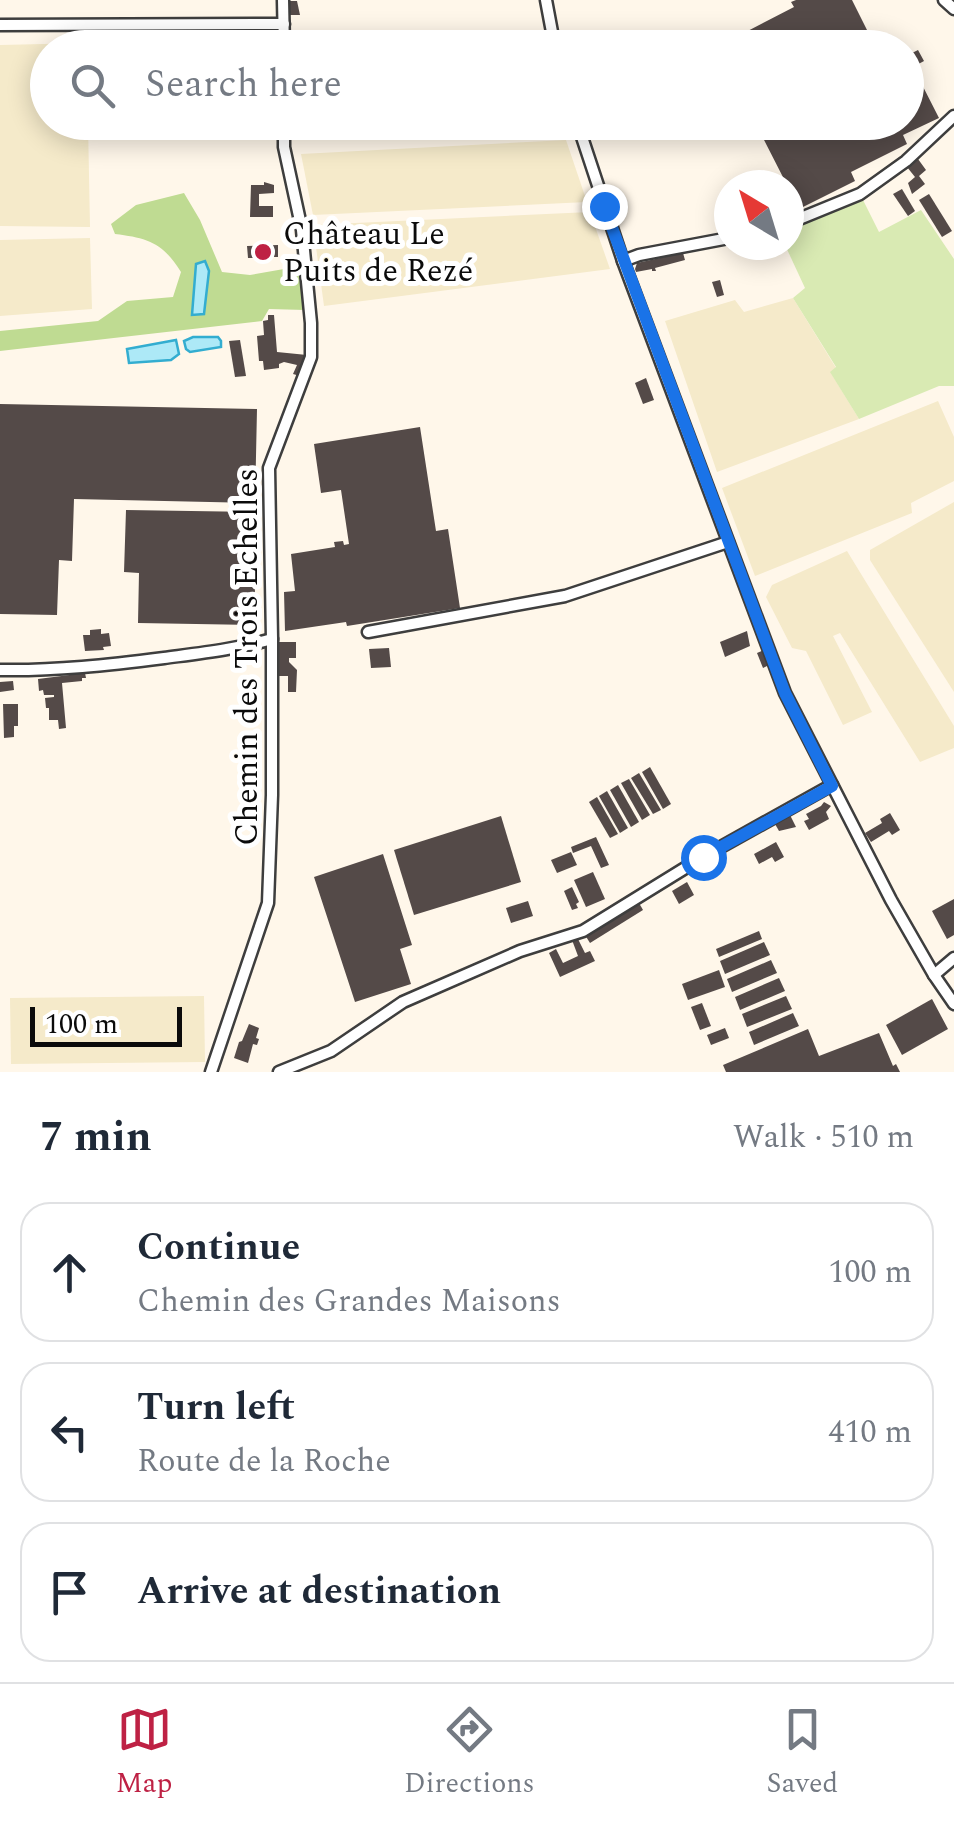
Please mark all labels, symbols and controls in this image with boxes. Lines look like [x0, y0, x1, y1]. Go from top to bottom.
search box [30, 30, 924, 140]
text: Search here [145, 56, 342, 114]
icon: search [65, 58, 120, 113]
north arrow [714, 170, 804, 260]
route end [582, 184, 628, 230]
place label: Château Le Puits de Rezé [283, 210, 473, 296]
marker: Château Le Puits de Rezé [252, 241, 274, 263]
street label: Chemin des Trois Echelles [223, 468, 272, 846]
route start [681, 835, 727, 881]
scale bar [30, 1002, 182, 1046]
text: 100 m [45, 1003, 118, 1046]
text: 7 min [40, 1106, 152, 1169]
text: Walk · 510 m [733, 1113, 914, 1162]
text: Continue [137, 1219, 300, 1277]
icon: ahead [42, 1245, 97, 1300]
text: 100 m [828, 1248, 912, 1297]
text: Chemin des Grandes Maisons [137, 1277, 561, 1326]
text: Turn left [137, 1379, 295, 1437]
icon: left [42, 1405, 97, 1460]
text: 410 m [828, 1408, 912, 1457]
text: Route de la Roche [137, 1437, 391, 1486]
text: Arrive at destination [137, 1563, 501, 1621]
icon: arrive [42, 1565, 97, 1620]
tab: Map [116, 1702, 172, 1805]
tab: Directions [404, 1702, 535, 1805]
tab: Saved [766, 1702, 838, 1805]

